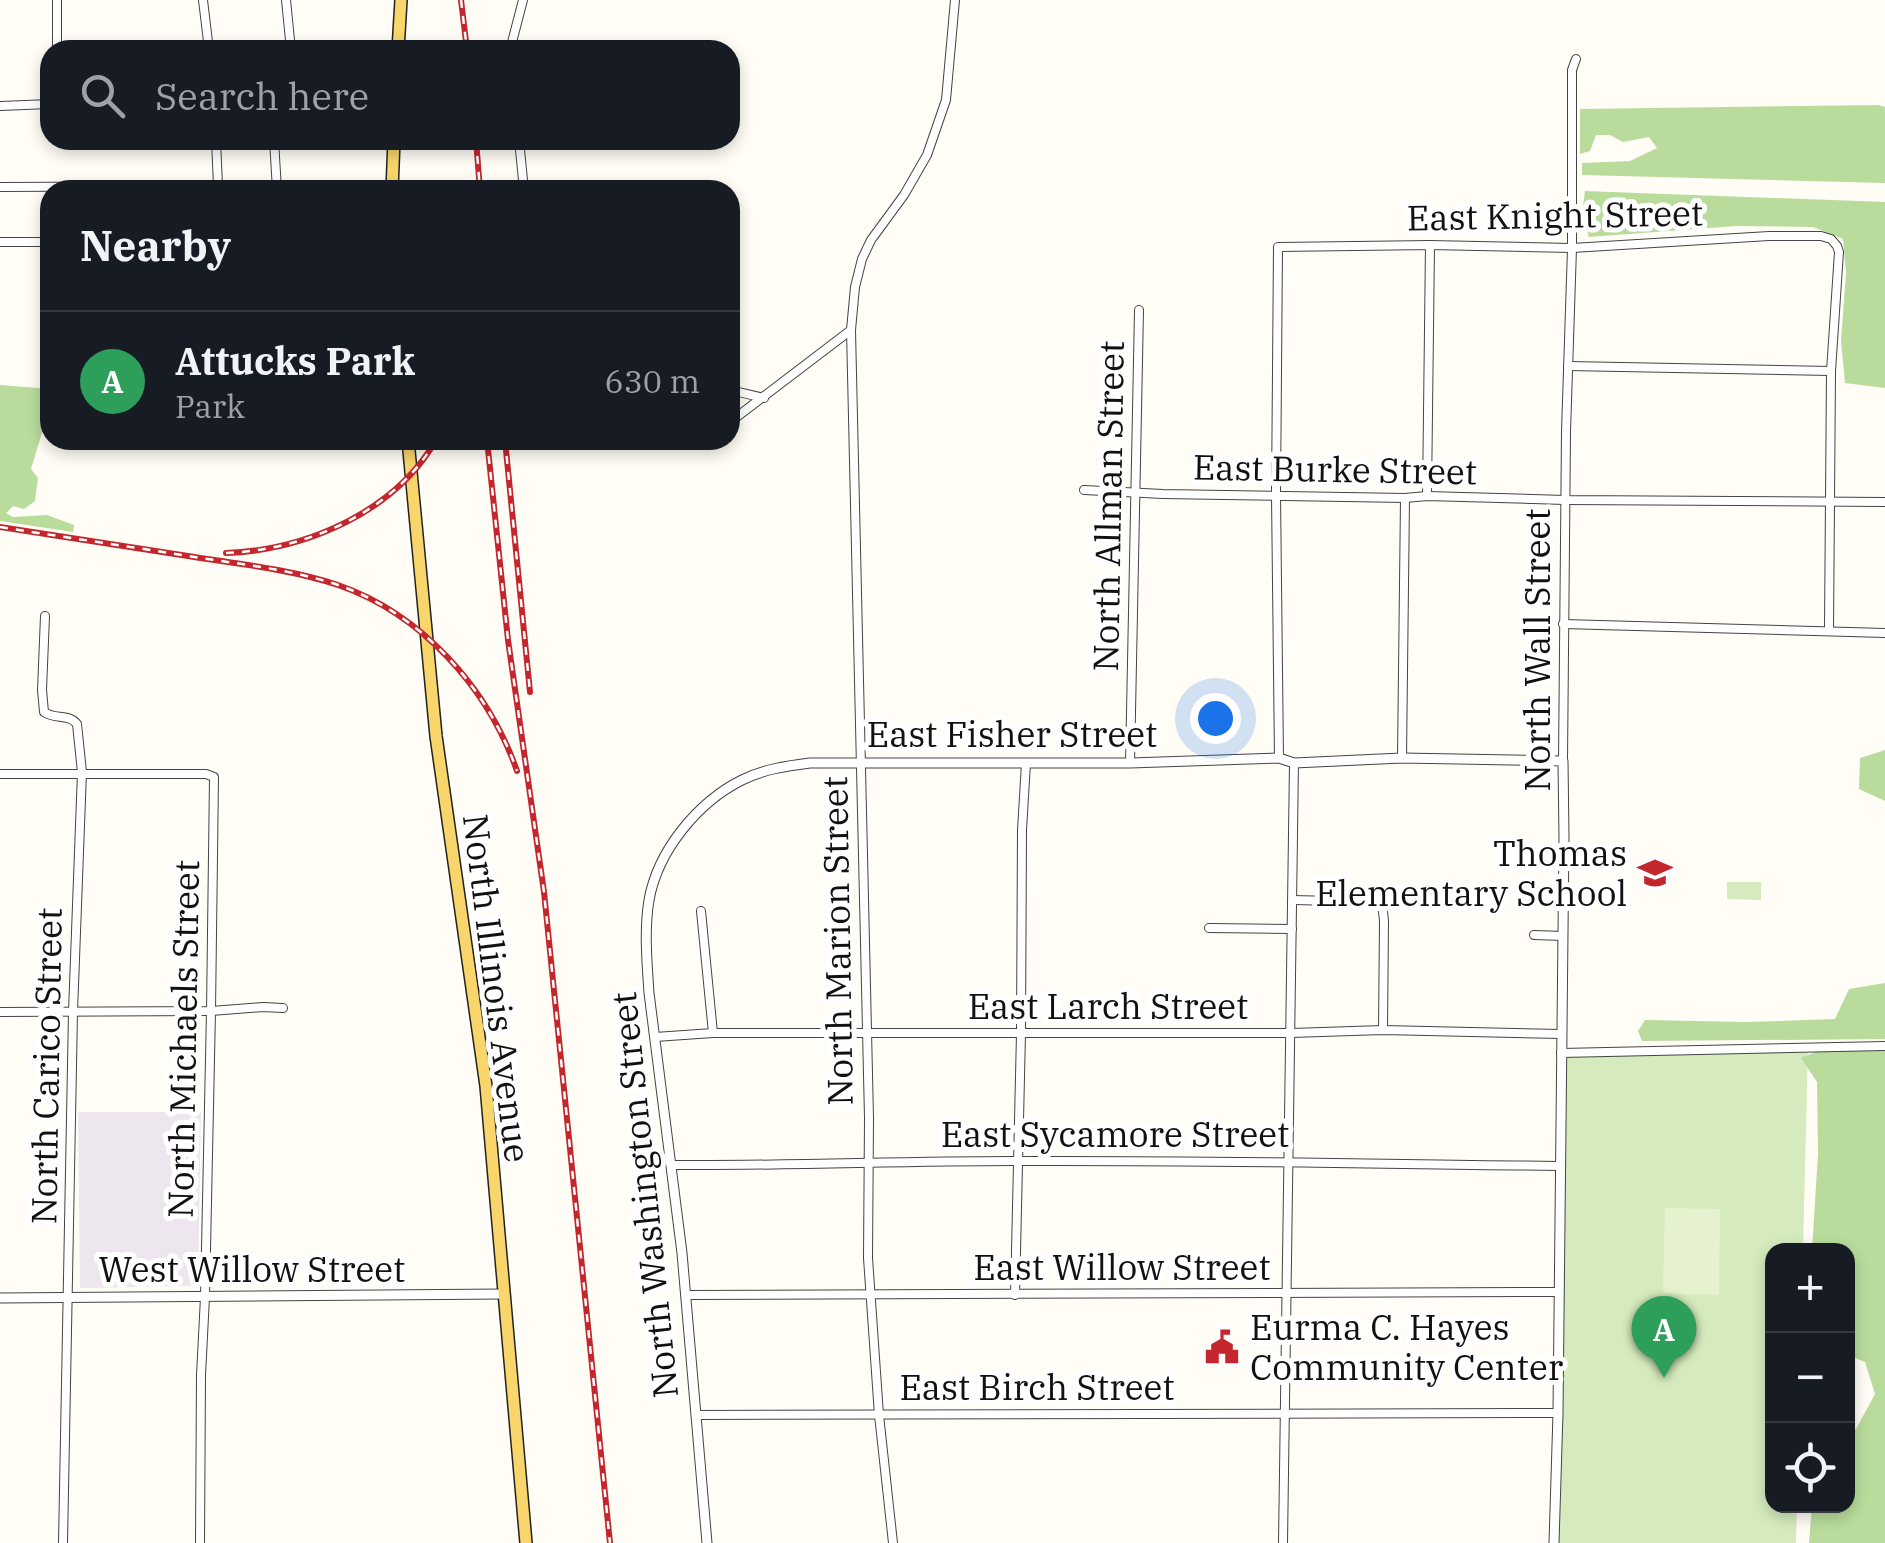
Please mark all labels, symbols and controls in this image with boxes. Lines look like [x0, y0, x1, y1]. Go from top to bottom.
search box [40, 40, 740, 150]
icon: search [75, 68, 130, 123]
text: Search here [155, 71, 369, 120]
street label: East Knight Street [1406, 189, 1704, 241]
text: Nearby [80, 218, 231, 273]
text: Attucks Park [175, 336, 415, 385]
street label: North Allman Street [1082, 340, 1134, 672]
text: A [101, 360, 124, 402]
text: 630 m [604, 360, 700, 402]
text: Park [175, 385, 245, 427]
street label: East Burke Street [1192, 444, 1478, 494]
street label: North Wall Street [1514, 508, 1560, 792]
your location [1190, 693, 1241, 744]
street label: East Fisher Street [867, 711, 1157, 757]
street label: North Marion Street [811, 776, 863, 1106]
street label: North Illinois Avenue [453, 811, 541, 1165]
place label: Thomas Elementary School [1315, 830, 1627, 916]
school or university icon: Thomas Elementary School [1636, 854, 1674, 892]
street label: North Michaels Street [157, 859, 209, 1219]
street label: North Carico Street [20, 907, 72, 1225]
street label: East Larch Street [968, 983, 1248, 1029]
street label: North Washington Street [600, 990, 688, 1400]
street label: East Sycamore Street [941, 1111, 1289, 1157]
map controls [1765, 1243, 1855, 1513]
button: + [1765, 1243, 1855, 1333]
street label: East Willow Street [973, 1244, 1271, 1290]
street label: West Willow Street [99, 1246, 405, 1292]
pin: A [1632, 1296, 1696, 1378]
place label: Eurma C. Hayes Community Center [1250, 1304, 1564, 1390]
public building icon: Eurma C. Hayes Community Center [1203, 1328, 1241, 1366]
button: − [1765, 1333, 1855, 1423]
street label: East Birch Street [899, 1364, 1175, 1410]
button: locate [1765, 1423, 1855, 1513]

